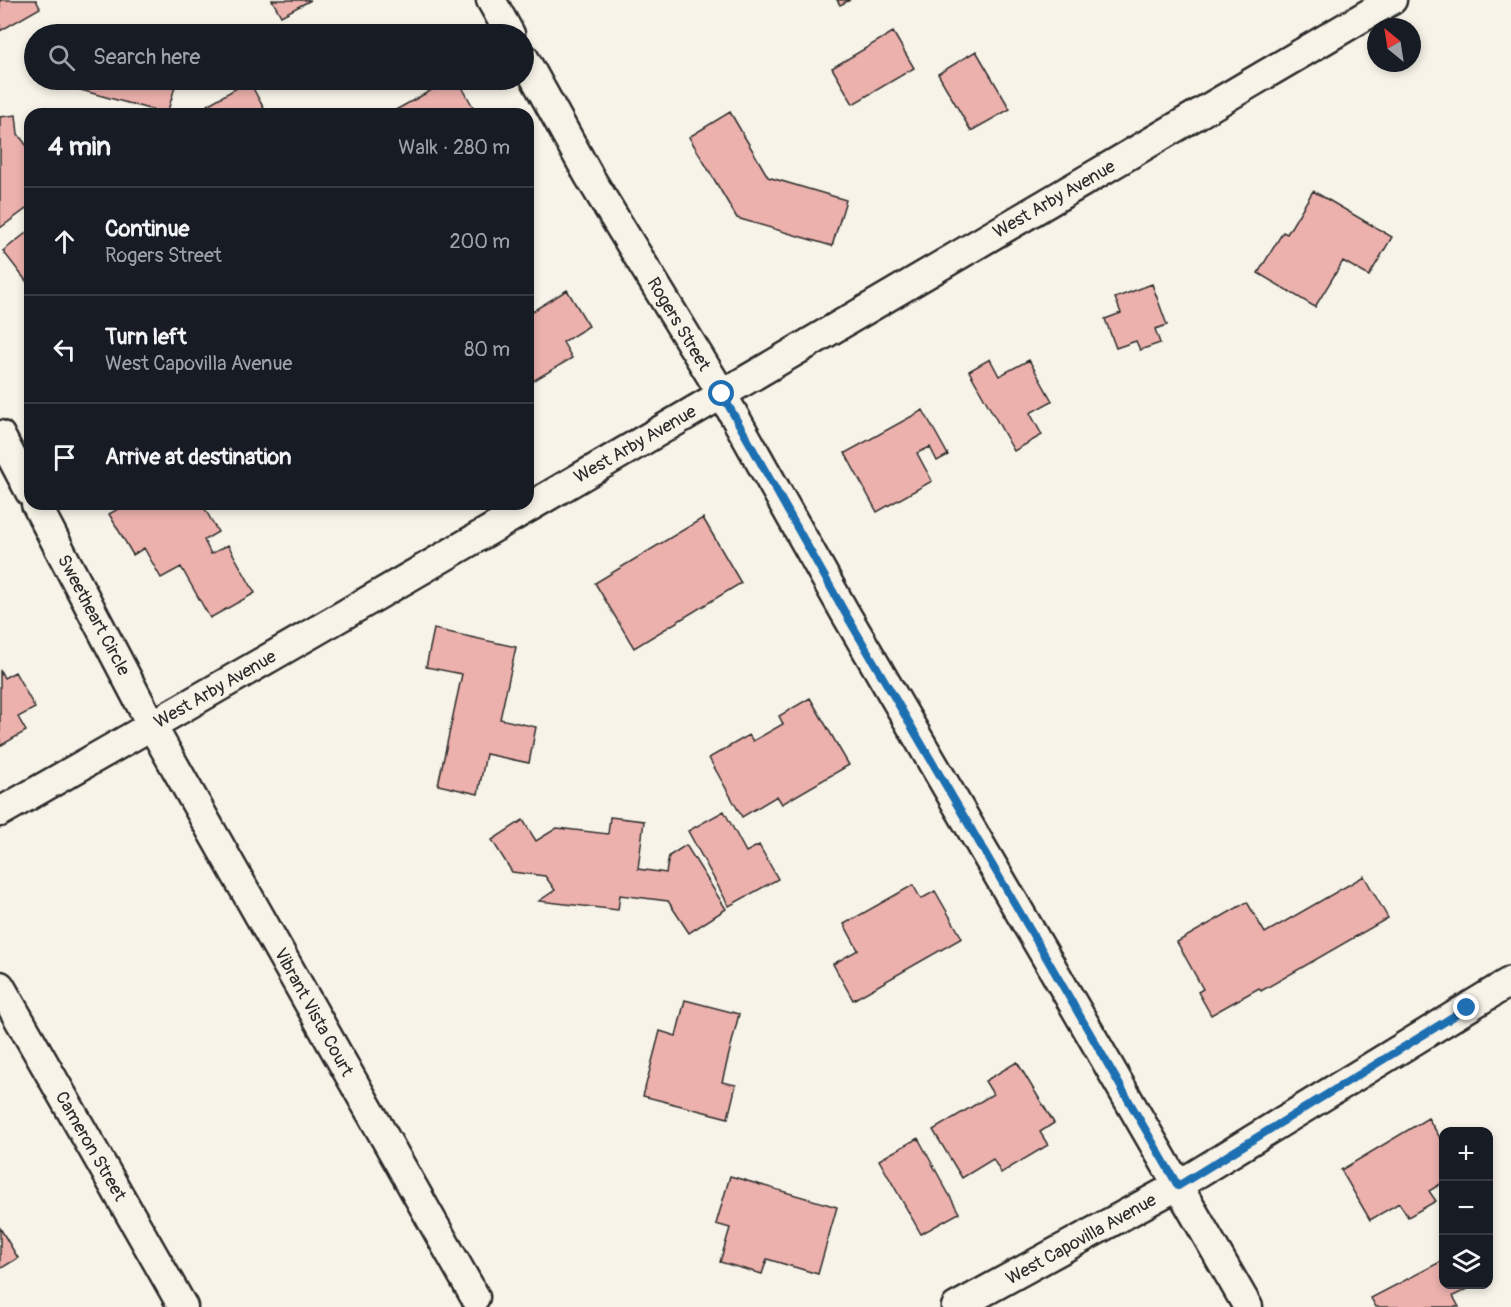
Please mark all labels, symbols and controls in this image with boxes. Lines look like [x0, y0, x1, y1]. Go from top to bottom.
north arrow [1367, 18, 1421, 72]
search box [24, 24, 534, 90]
icon: search [45, 41, 78, 74]
text: Search here [93, 43, 200, 71]
text: 4 min [48, 131, 111, 163]
text: Walk · 280 m [398, 135, 510, 160]
street label: West Arby Avenue [989, 155, 1120, 244]
text: Continue [105, 215, 189, 243]
icon: ahead [48, 225, 81, 258]
text: 200 m [449, 229, 510, 254]
text: Rogers Street [105, 243, 222, 268]
street label: Rogers Street [642, 273, 716, 376]
text: Turn left [105, 323, 187, 351]
icon: left [48, 333, 81, 366]
text: 80 m [464, 337, 510, 362]
text: West Capovilla Avenue [105, 351, 292, 376]
route start [708, 380, 734, 406]
street label: West Arby Avenue [570, 400, 701, 489]
icon: arrive [48, 441, 81, 474]
text: Arrive at destination [105, 443, 291, 471]
street label: Sweetheart Circle [52, 551, 135, 680]
street label: West Arby Avenue [150, 645, 281, 734]
street label: Vibrant Vista Court [269, 944, 359, 1081]
route end [1453, 994, 1479, 1020]
street label: Cameron Street [50, 1087, 132, 1206]
map controls [1439, 1127, 1493, 1289]
button: + [1439, 1127, 1493, 1181]
button: − [1439, 1181, 1493, 1235]
street label: West Capovilla Avenue [1002, 1188, 1161, 1290]
button: layers [1439, 1235, 1493, 1289]

